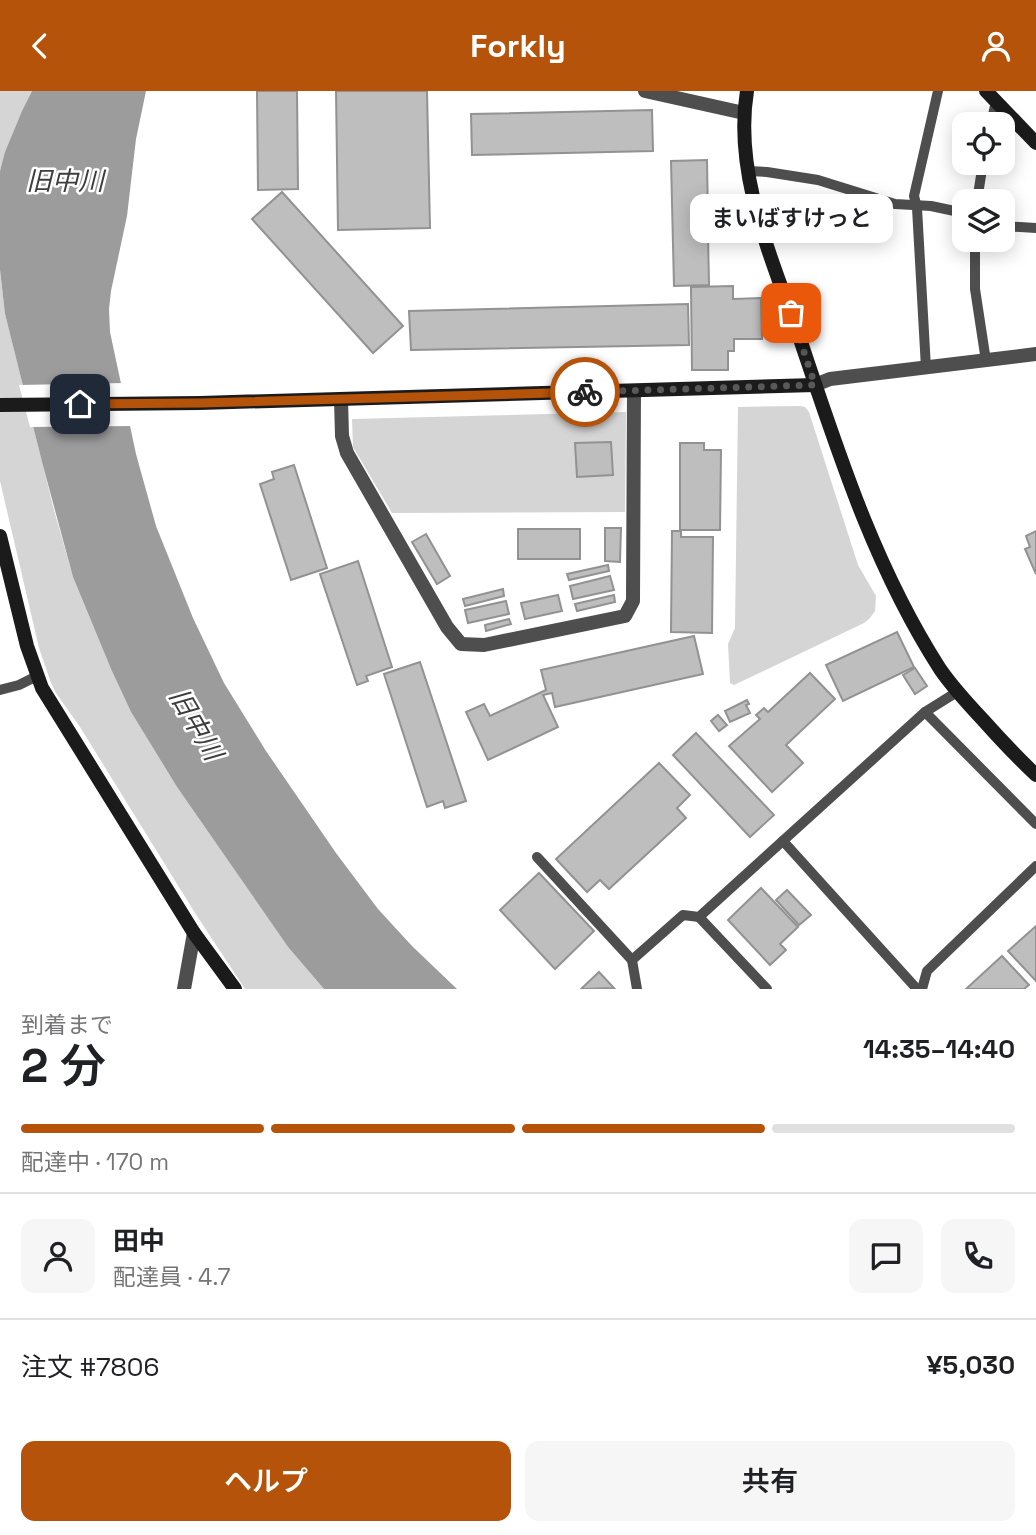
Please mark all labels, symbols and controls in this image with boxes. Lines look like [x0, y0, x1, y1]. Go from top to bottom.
text: Forkly [470, 26, 566, 66]
icon: back [21, 27, 59, 65]
icon: person [977, 27, 1015, 65]
map controls [952, 112, 1015, 252]
button: locate [952, 112, 1015, 175]
water label: 旧中川 [26, 164, 107, 198]
button: layers [952, 189, 1015, 252]
callout: まいばすけっと [690, 194, 892, 243]
text: まいばすけっと [711, 203, 872, 233]
pin [761, 283, 821, 343]
icon: bag [772, 294, 810, 332]
courier [550, 357, 620, 427]
icon: bike [566, 373, 604, 411]
pin [50, 374, 110, 434]
icon: home [61, 385, 99, 423]
water label: 旧中川 [162, 682, 232, 769]
text: 到着まで [21, 1010, 113, 1040]
text: 14:35–14:40 [863, 1032, 1015, 1066]
text: 2 分 [21, 1037, 106, 1095]
text: 配達中 · 170 m [21, 1147, 169, 1177]
button: person [21, 1219, 95, 1293]
button: chat [849, 1219, 923, 1293]
button: phone [941, 1219, 1015, 1293]
text: 田中 [113, 1224, 165, 1258]
text: 配達員 · 4.7 [113, 1262, 230, 1292]
text: ¥5,030 [926, 1348, 1015, 1382]
text: 注文 #7806 [21, 1350, 159, 1384]
button: ヘルプ [21, 1441, 511, 1521]
button: 共有 [525, 1441, 1015, 1521]

